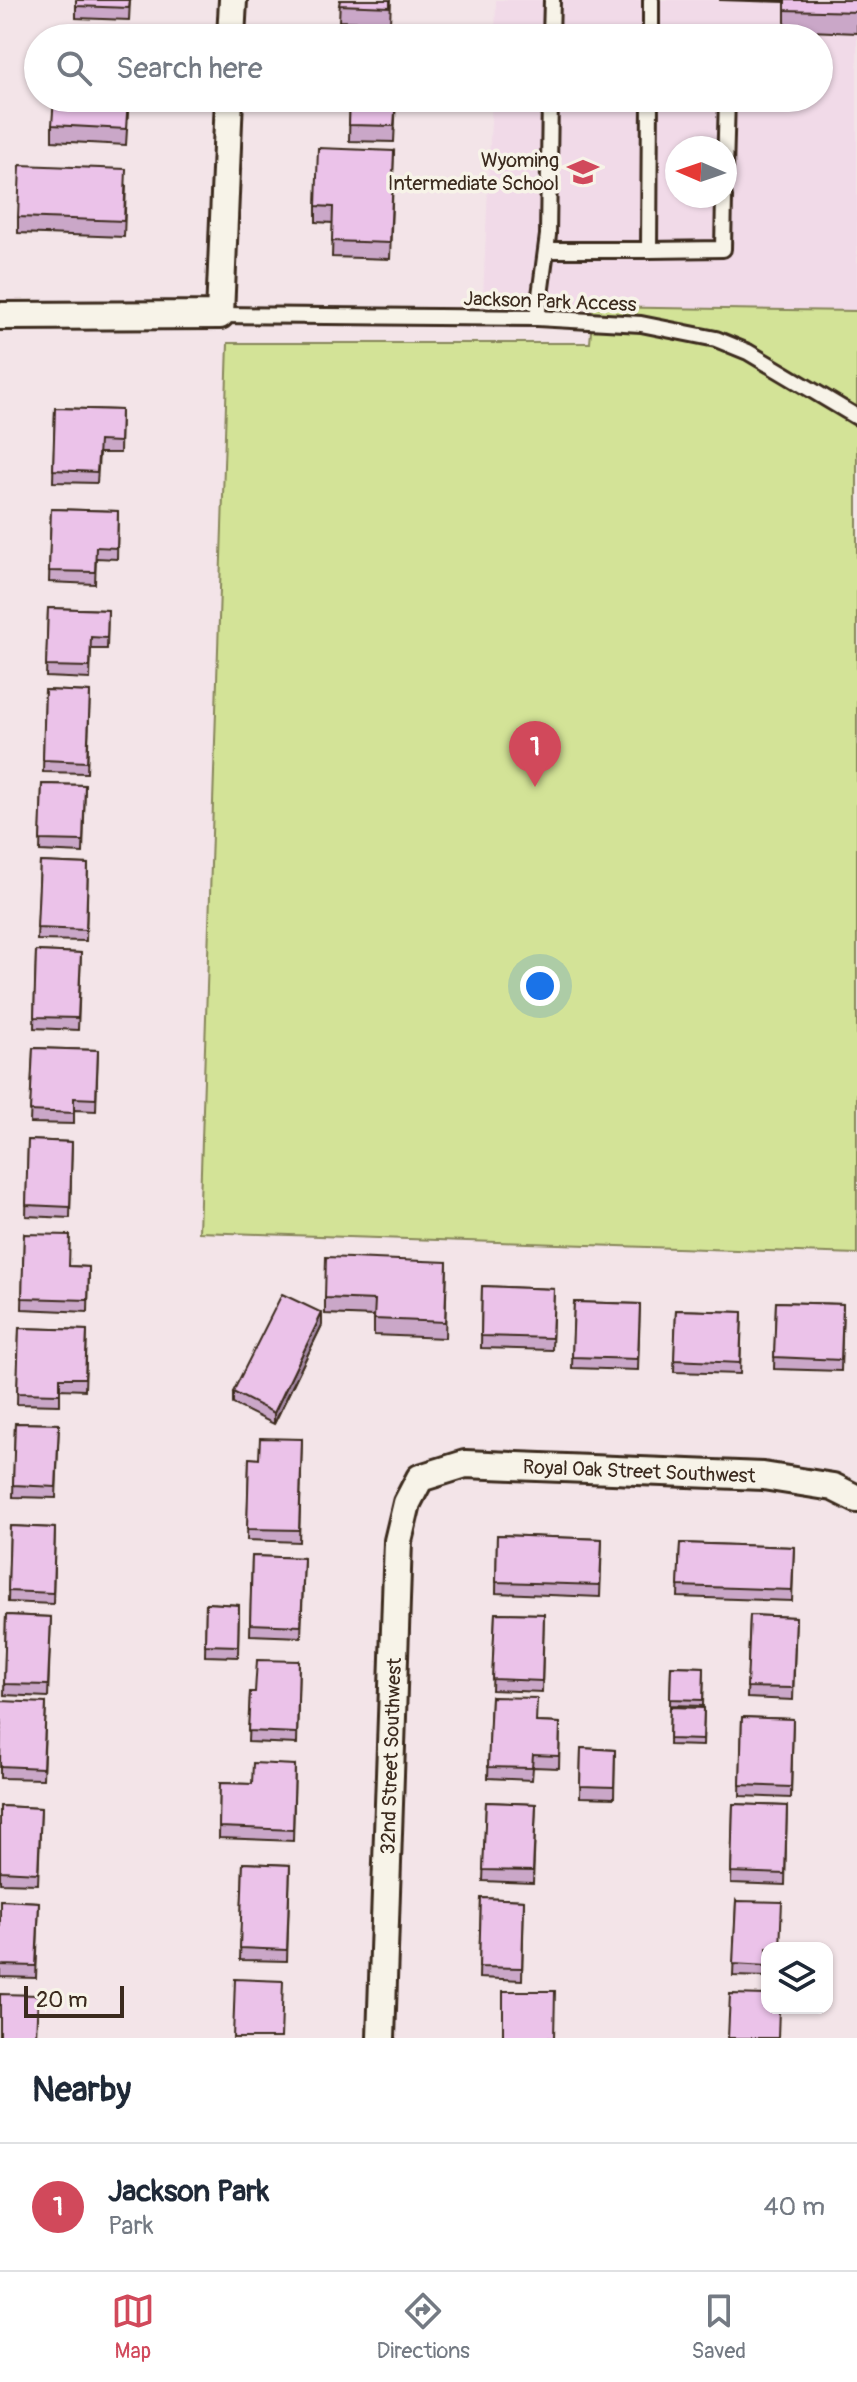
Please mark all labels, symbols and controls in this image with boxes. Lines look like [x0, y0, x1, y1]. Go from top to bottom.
search box [24, 24, 833, 112]
icon: search [52, 46, 96, 90]
text: Search here [116, 50, 263, 87]
north arrow [665, 136, 737, 208]
place label: Wyoming Intermediate School [388, 148, 559, 196]
school or university icon: Wyoming Intermediate School [566, 155, 600, 189]
street label: Jackson Park Access [463, 286, 637, 317]
pin: 1 [509, 721, 561, 787]
your location [520, 966, 560, 1006]
street label: Royal Oak Street Southwest [522, 1454, 757, 1489]
street label: 32nd Street Southwest [375, 1656, 407, 1855]
map controls [761, 1942, 833, 2014]
button: layers [761, 1942, 833, 2014]
scale bar [24, 1982, 124, 2018]
text: 20 m [36, 1986, 88, 2014]
text: Nearby [32, 2069, 131, 2112]
text: Jackson Park [108, 2173, 269, 2210]
text: 1 [53, 2191, 63, 2223]
text: 40 m [763, 2191, 825, 2223]
text: Park [108, 2210, 154, 2242]
tab: Map [111, 2289, 155, 2365]
tab: Directions [377, 2289, 470, 2365]
tab: Saved [692, 2289, 746, 2365]

